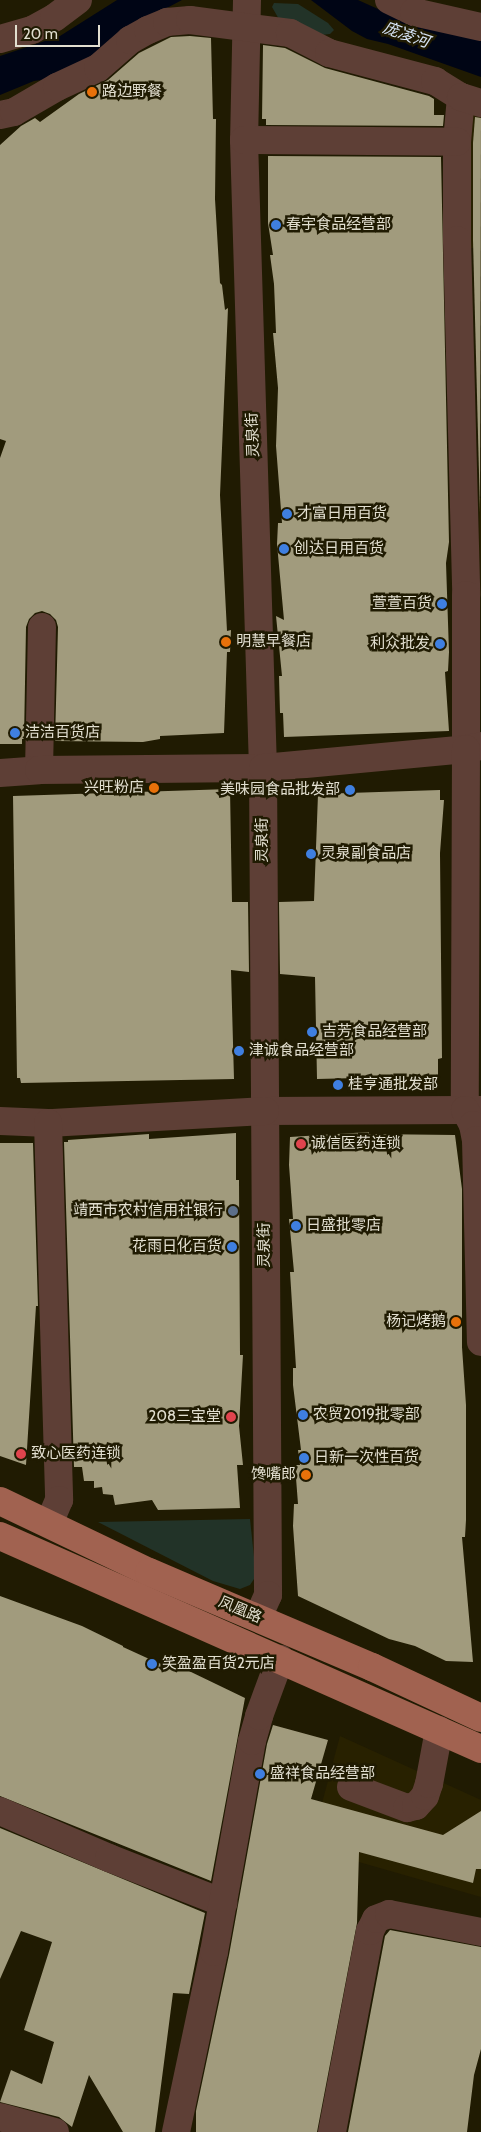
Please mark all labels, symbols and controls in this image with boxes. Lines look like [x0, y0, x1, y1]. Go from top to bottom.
scale bar [18, 15, 102, 47]
water label: 庞凌河 [380, 18, 432, 52]
text: 20 m [23, 25, 58, 43]
place label: 路边野餐 [102, 83, 162, 101]
marker: 路边野餐 [86, 86, 98, 98]
place label: 春宇食品经营部 [286, 216, 391, 234]
marker: 春宇食品经营部 [270, 219, 282, 231]
street label: 灵泉街 [243, 412, 263, 458]
place label: 才富日用百货 [297, 505, 387, 523]
marker: 才富日用百货 [281, 508, 293, 520]
place label: 创达日用百货 [294, 540, 384, 558]
marker: 创达日用百货 [278, 543, 290, 555]
place label: 萱萱百货 [372, 595, 432, 613]
marker: 萱萱百货 [436, 598, 448, 610]
place label: 明慧早餐店 [236, 633, 311, 651]
place label: 利众批发 [370, 635, 430, 653]
marker: 明慧早餐店 [220, 636, 232, 648]
marker: 利众批发 [434, 638, 446, 650]
place label: 洁洁百货店 [25, 724, 100, 742]
marker: 洁洁百货店 [9, 727, 21, 739]
place label: 兴旺粉店 [84, 779, 144, 797]
place label: 美味园食品批发部 [220, 781, 340, 799]
marker: 兴旺粉店 [148, 782, 160, 794]
marker: 美味园食品批发部 [344, 784, 356, 796]
street label: 灵泉街 [254, 818, 272, 862]
place label: 灵泉副食品店 [321, 845, 411, 863]
marker: 灵泉副食品店 [305, 848, 317, 860]
place label: 吉芳食品经营部 [322, 1023, 427, 1041]
marker: 吉芳食品经营部 [306, 1026, 318, 1038]
place label: 津诚食品经营部 [249, 1042, 354, 1060]
marker: 津诚食品经营部 [233, 1045, 245, 1057]
place label: 桂亨通批发部 [348, 1076, 438, 1094]
marker: 桂亨通批发部 [332, 1079, 344, 1091]
place label: 诚信医药连锁 [311, 1135, 401, 1153]
marker: 诚信医药连锁 [295, 1138, 307, 1150]
place label: 靖西市农村信用社银行 [73, 1202, 223, 1220]
marker: 靖西市农村信用社银行 [227, 1205, 239, 1217]
place label: 日盛批零店 [306, 1217, 381, 1235]
marker: 日盛批零店 [290, 1220, 302, 1232]
street label: 灵泉街 [256, 1223, 274, 1267]
place label: 花雨日化百货 [132, 1238, 222, 1256]
marker: 花雨日化百货 [226, 1241, 238, 1253]
place label: 杨记烤鹅 [386, 1313, 446, 1331]
marker: 杨记烤鹅 [450, 1316, 462, 1328]
place label: 农贸2019批零部 [313, 1406, 420, 1424]
place label: 208三宝堂 [149, 1408, 221, 1426]
marker: 农贸2019批零部 [297, 1409, 309, 1421]
marker: 208三宝堂 [225, 1411, 237, 1423]
place label: 致心医药连锁 [31, 1445, 121, 1463]
marker: 致心医药连锁 [15, 1448, 27, 1460]
place label: 日新一次性百货 [314, 1449, 419, 1467]
marker: 日新一次性百货 [298, 1452, 310, 1464]
place label: 馋嘴郎 [251, 1466, 296, 1484]
marker: 馋嘴郎 [300, 1469, 312, 1481]
street label: 凤凰路 [216, 1593, 264, 1627]
place label: 笑盈盈百货2元店 [162, 1655, 275, 1673]
marker: 笑盈盈百货2元店 [146, 1658, 158, 1670]
place label: 盛祥食品经营部 [270, 1765, 375, 1783]
marker: 盛祥食品经营部 [254, 1768, 266, 1780]

